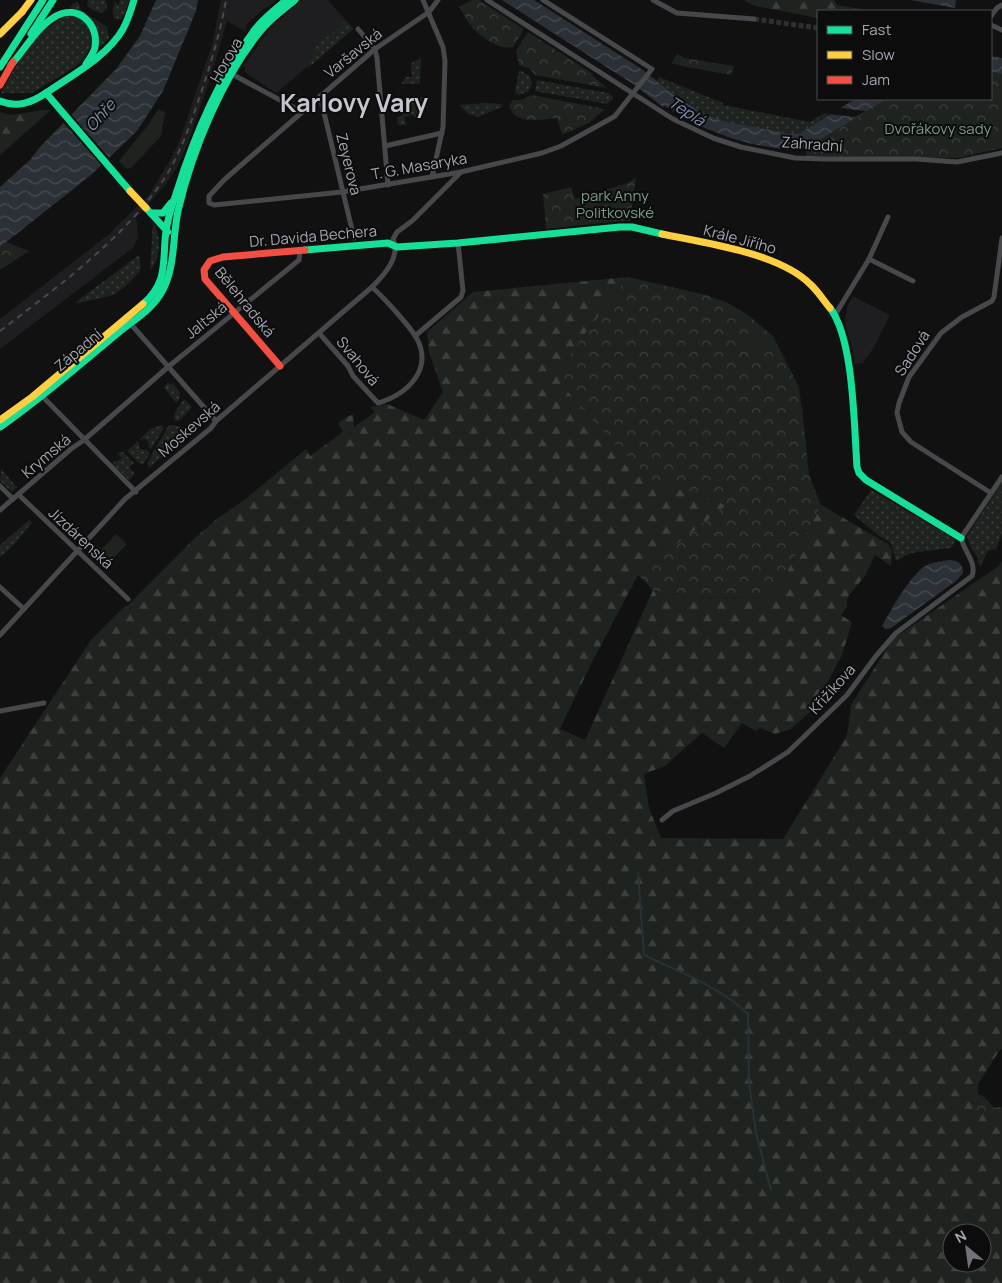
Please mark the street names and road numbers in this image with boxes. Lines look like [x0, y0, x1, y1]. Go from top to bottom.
street label: Varšavská [320, 23, 386, 83]
street label: Horova [205, 34, 247, 86]
street label: Zeyerova [331, 131, 367, 197]
street label: Zahradní [781, 131, 844, 157]
street label: T. G. Masaryka [369, 147, 469, 185]
street label: Krále Jiřího [701, 219, 779, 259]
street label: Dr. Davida Bechera [248, 220, 378, 252]
street label: Bělehradská [210, 262, 280, 342]
street label: Jaltská [181, 297, 231, 343]
street label: Západní [50, 324, 107, 376]
street label: Sadová [889, 326, 935, 380]
street label: Svahová [332, 332, 384, 390]
street label: Moskevská [153, 396, 225, 462]
street label: Krymská [17, 429, 75, 483]
street label: Jízdárenská [44, 503, 118, 573]
street label: Křižíkova [804, 659, 860, 719]

